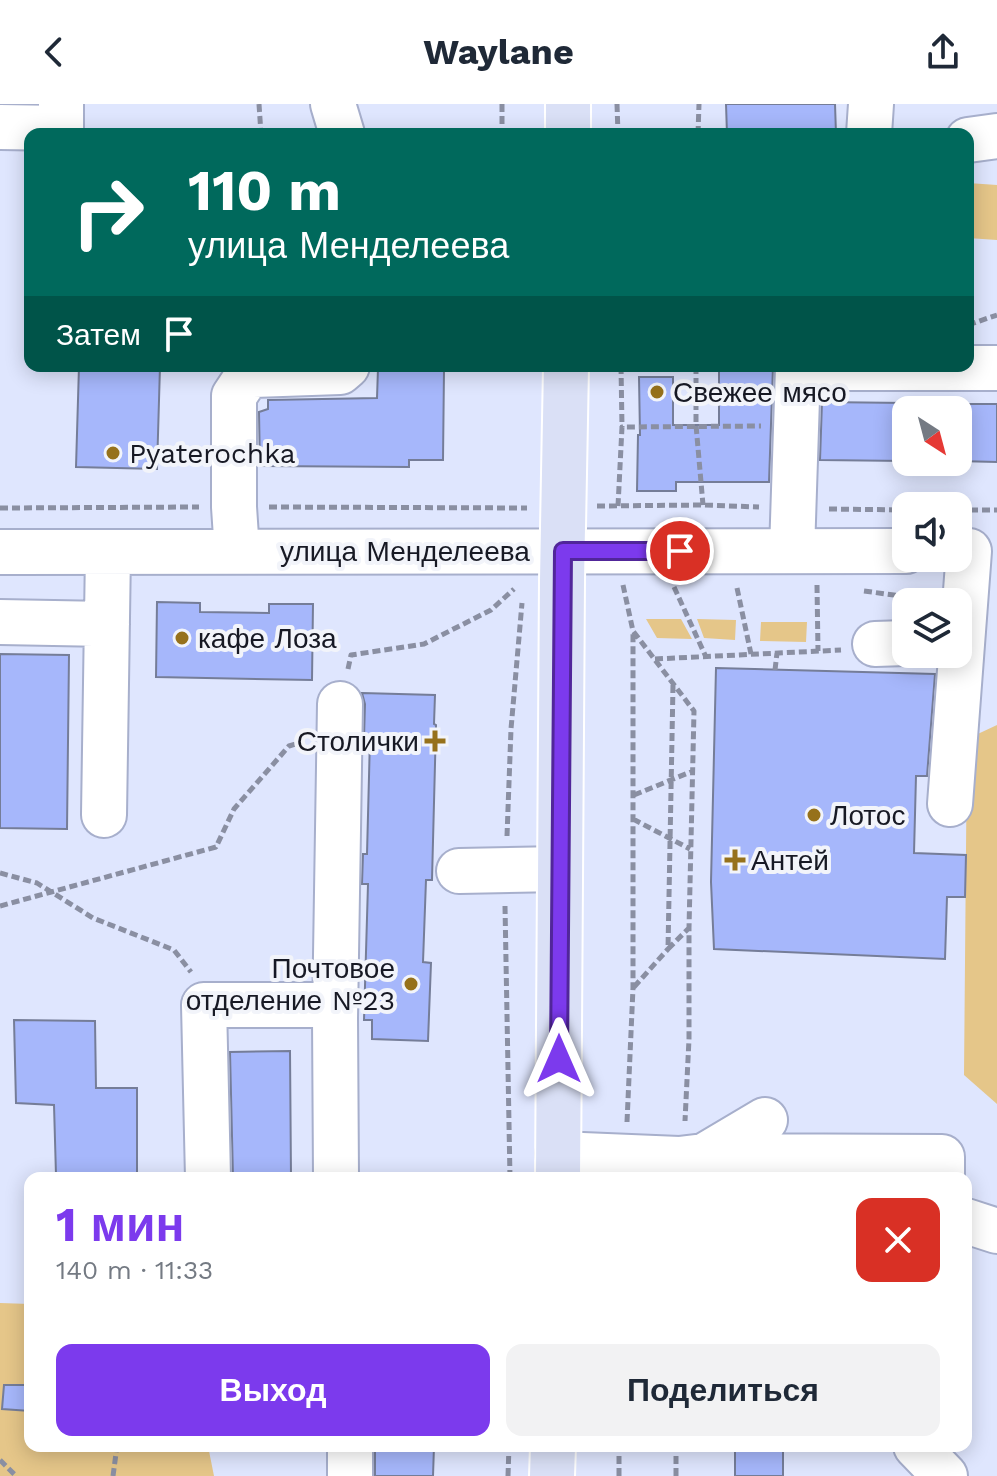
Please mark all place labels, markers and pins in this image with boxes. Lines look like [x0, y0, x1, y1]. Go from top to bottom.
place label: Свежее мясо [673, 376, 847, 409]
marker: Свежее мясо [648, 383, 666, 401]
place label: Pyaterochka [129, 437, 296, 470]
marker: Pyaterochka [104, 444, 122, 462]
pin [646, 517, 714, 585]
place label: кафе Лоза [198, 622, 337, 655]
marker: кафе Лоза [173, 629, 191, 647]
place label: Столички [297, 725, 419, 758]
marker: Столички [426, 732, 444, 750]
place label: Лотос [830, 799, 905, 832]
marker: Лотос [805, 806, 823, 824]
place label: Антей [751, 844, 829, 877]
marker: Антей [726, 851, 744, 869]
place label: Почтовое отделение №23 [186, 952, 395, 1017]
marker: Почтовое отделение №23 [402, 975, 420, 993]

